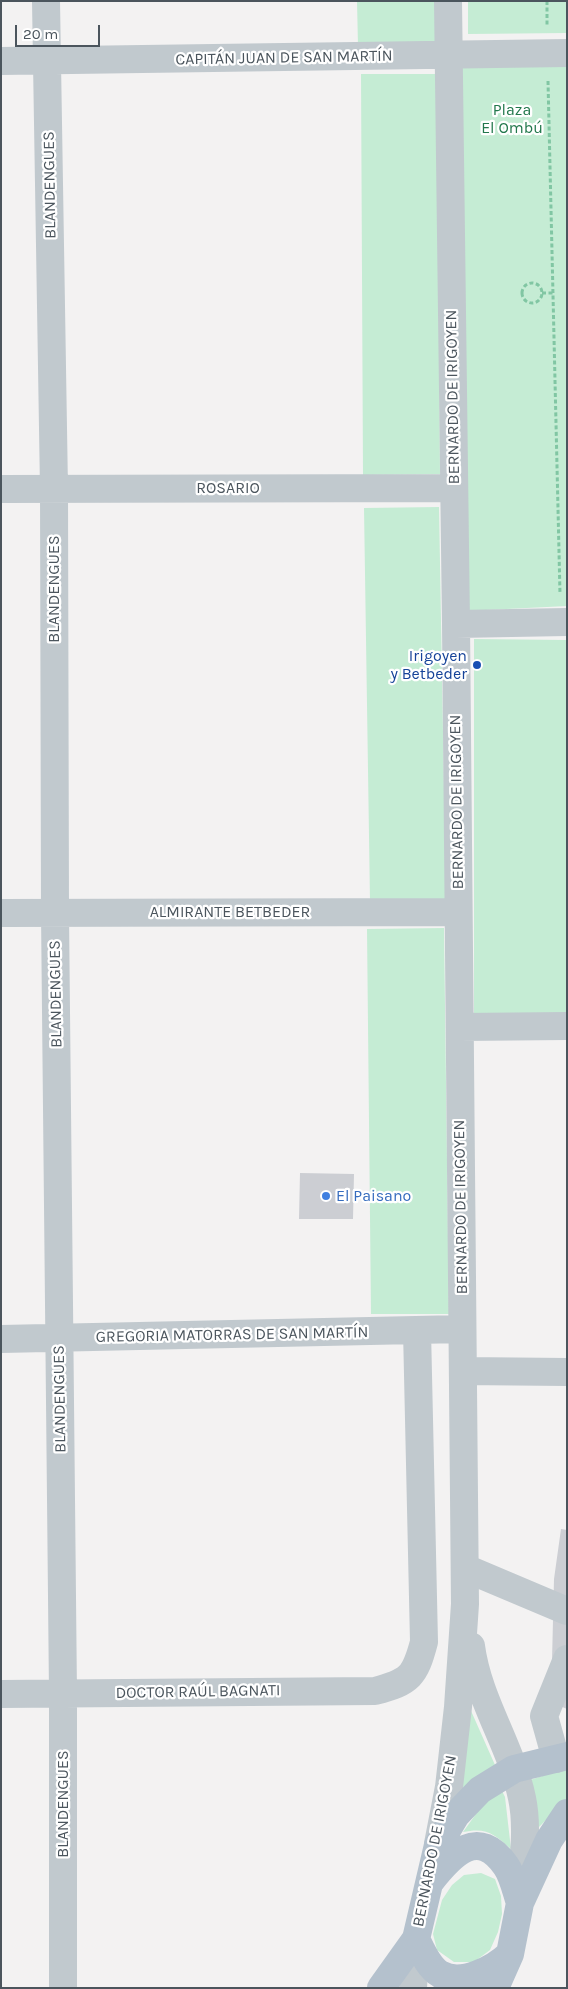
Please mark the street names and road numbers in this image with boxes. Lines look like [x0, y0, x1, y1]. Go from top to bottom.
street label: CAPITÁN JUAN DE SAN MARTÍN [175, 47, 393, 69]
street label: BLANDENGUES [39, 131, 61, 239]
street label: BERNARDO DE IRIGOYEN [442, 310, 464, 484]
street label: ROSARIO [196, 478, 260, 498]
street label: BLANDENGUES [44, 535, 64, 643]
street label: BERNARDO DE IRIGOYEN [446, 715, 468, 889]
street label: ALMIRANTE BETBEDER [150, 902, 310, 922]
street label: BLANDENGUES [45, 940, 67, 1048]
street label: BERNARDO DE IRIGOYEN [450, 1120, 472, 1294]
street label: GREGORIA MATORRAS DE SAN MARTÍN [96, 1323, 368, 1347]
street label: BLANDENGUES [49, 1345, 71, 1453]
street label: DOCTOR RAÚL BAGNATI [115, 1681, 281, 1703]
street label: BLANDENGUES [53, 1750, 73, 1858]
street label: BERNARDO DE IRIGOYEN [409, 1753, 461, 1929]

